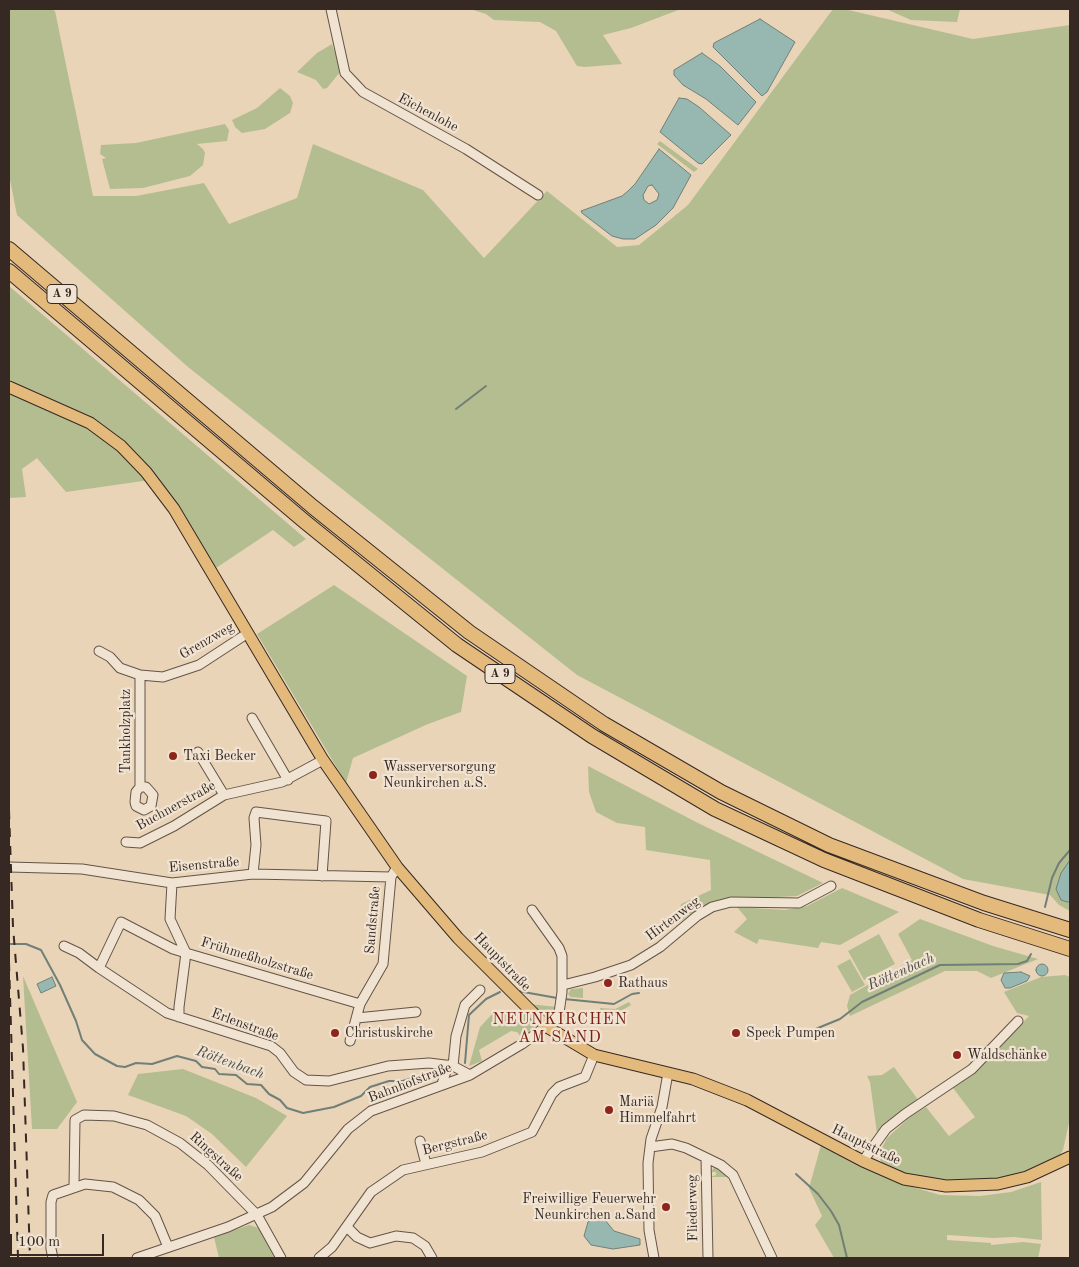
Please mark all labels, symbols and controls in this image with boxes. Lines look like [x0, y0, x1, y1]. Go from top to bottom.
street label: Eichenlohe [395, 90, 461, 136]
road number: A 9 [47, 284, 77, 304]
street label: Grenzweg [177, 619, 237, 663]
road number: A 9 [485, 664, 515, 684]
street label: Tankholzplatz [118, 689, 134, 773]
place label: Taxi Becker [183, 748, 256, 764]
marker: Taxi Becker [167, 750, 179, 762]
place label: Wasserversorgung Neunkirchen a.S. [383, 759, 496, 792]
marker: Wasserversorgung Neunkirchen a.S. [367, 769, 379, 781]
street label: Buchnerstraße [133, 777, 219, 835]
street label: Eisenstraße [168, 854, 240, 876]
street label: Sandstraße [362, 885, 384, 955]
street label: Hirtenweg [643, 893, 703, 945]
street label: Hauptstraße [470, 929, 534, 995]
street label: Frühmeßholzstraße [199, 934, 315, 984]
water label: Röttenbach [865, 949, 937, 995]
place label: Rathaus [618, 975, 668, 991]
marker: Rathaus [602, 977, 614, 989]
street label: Erlenstraße [209, 1005, 281, 1045]
district label: NEUNKIRCHEN AM SAND [491, 1010, 629, 1048]
place label: Christuskirche [345, 1025, 433, 1041]
place label: Speck Pumpen [746, 1025, 835, 1041]
marker: Christuskirche [329, 1027, 341, 1039]
marker: Speck Pumpen [730, 1027, 742, 1039]
water label: Röttenbach [193, 1042, 267, 1084]
place label: Waldschänke [967, 1047, 1047, 1063]
marker: Waldschänke [951, 1049, 963, 1061]
street label: Bahnhofstraße [366, 1059, 454, 1107]
place label: Mariä Himmelfahrt [619, 1094, 696, 1126]
marker: Mariä Himmelfahrt [603, 1104, 615, 1116]
street label: Hauptstraße [829, 1121, 903, 1169]
street label: Bergstraße [421, 1127, 489, 1159]
street label: Ringstraße [186, 1129, 246, 1185]
street label: Fliederweg [684, 1174, 702, 1242]
place label: Freiwillige Feuerwehr Neunkirchen a.Sand [522, 1191, 656, 1224]
marker: Freiwillige Feuerwehr Neunkirchen a.Sand [660, 1201, 672, 1213]
scale bar [12, 1224, 106, 1256]
text: 100 m [18, 1235, 60, 1250]

